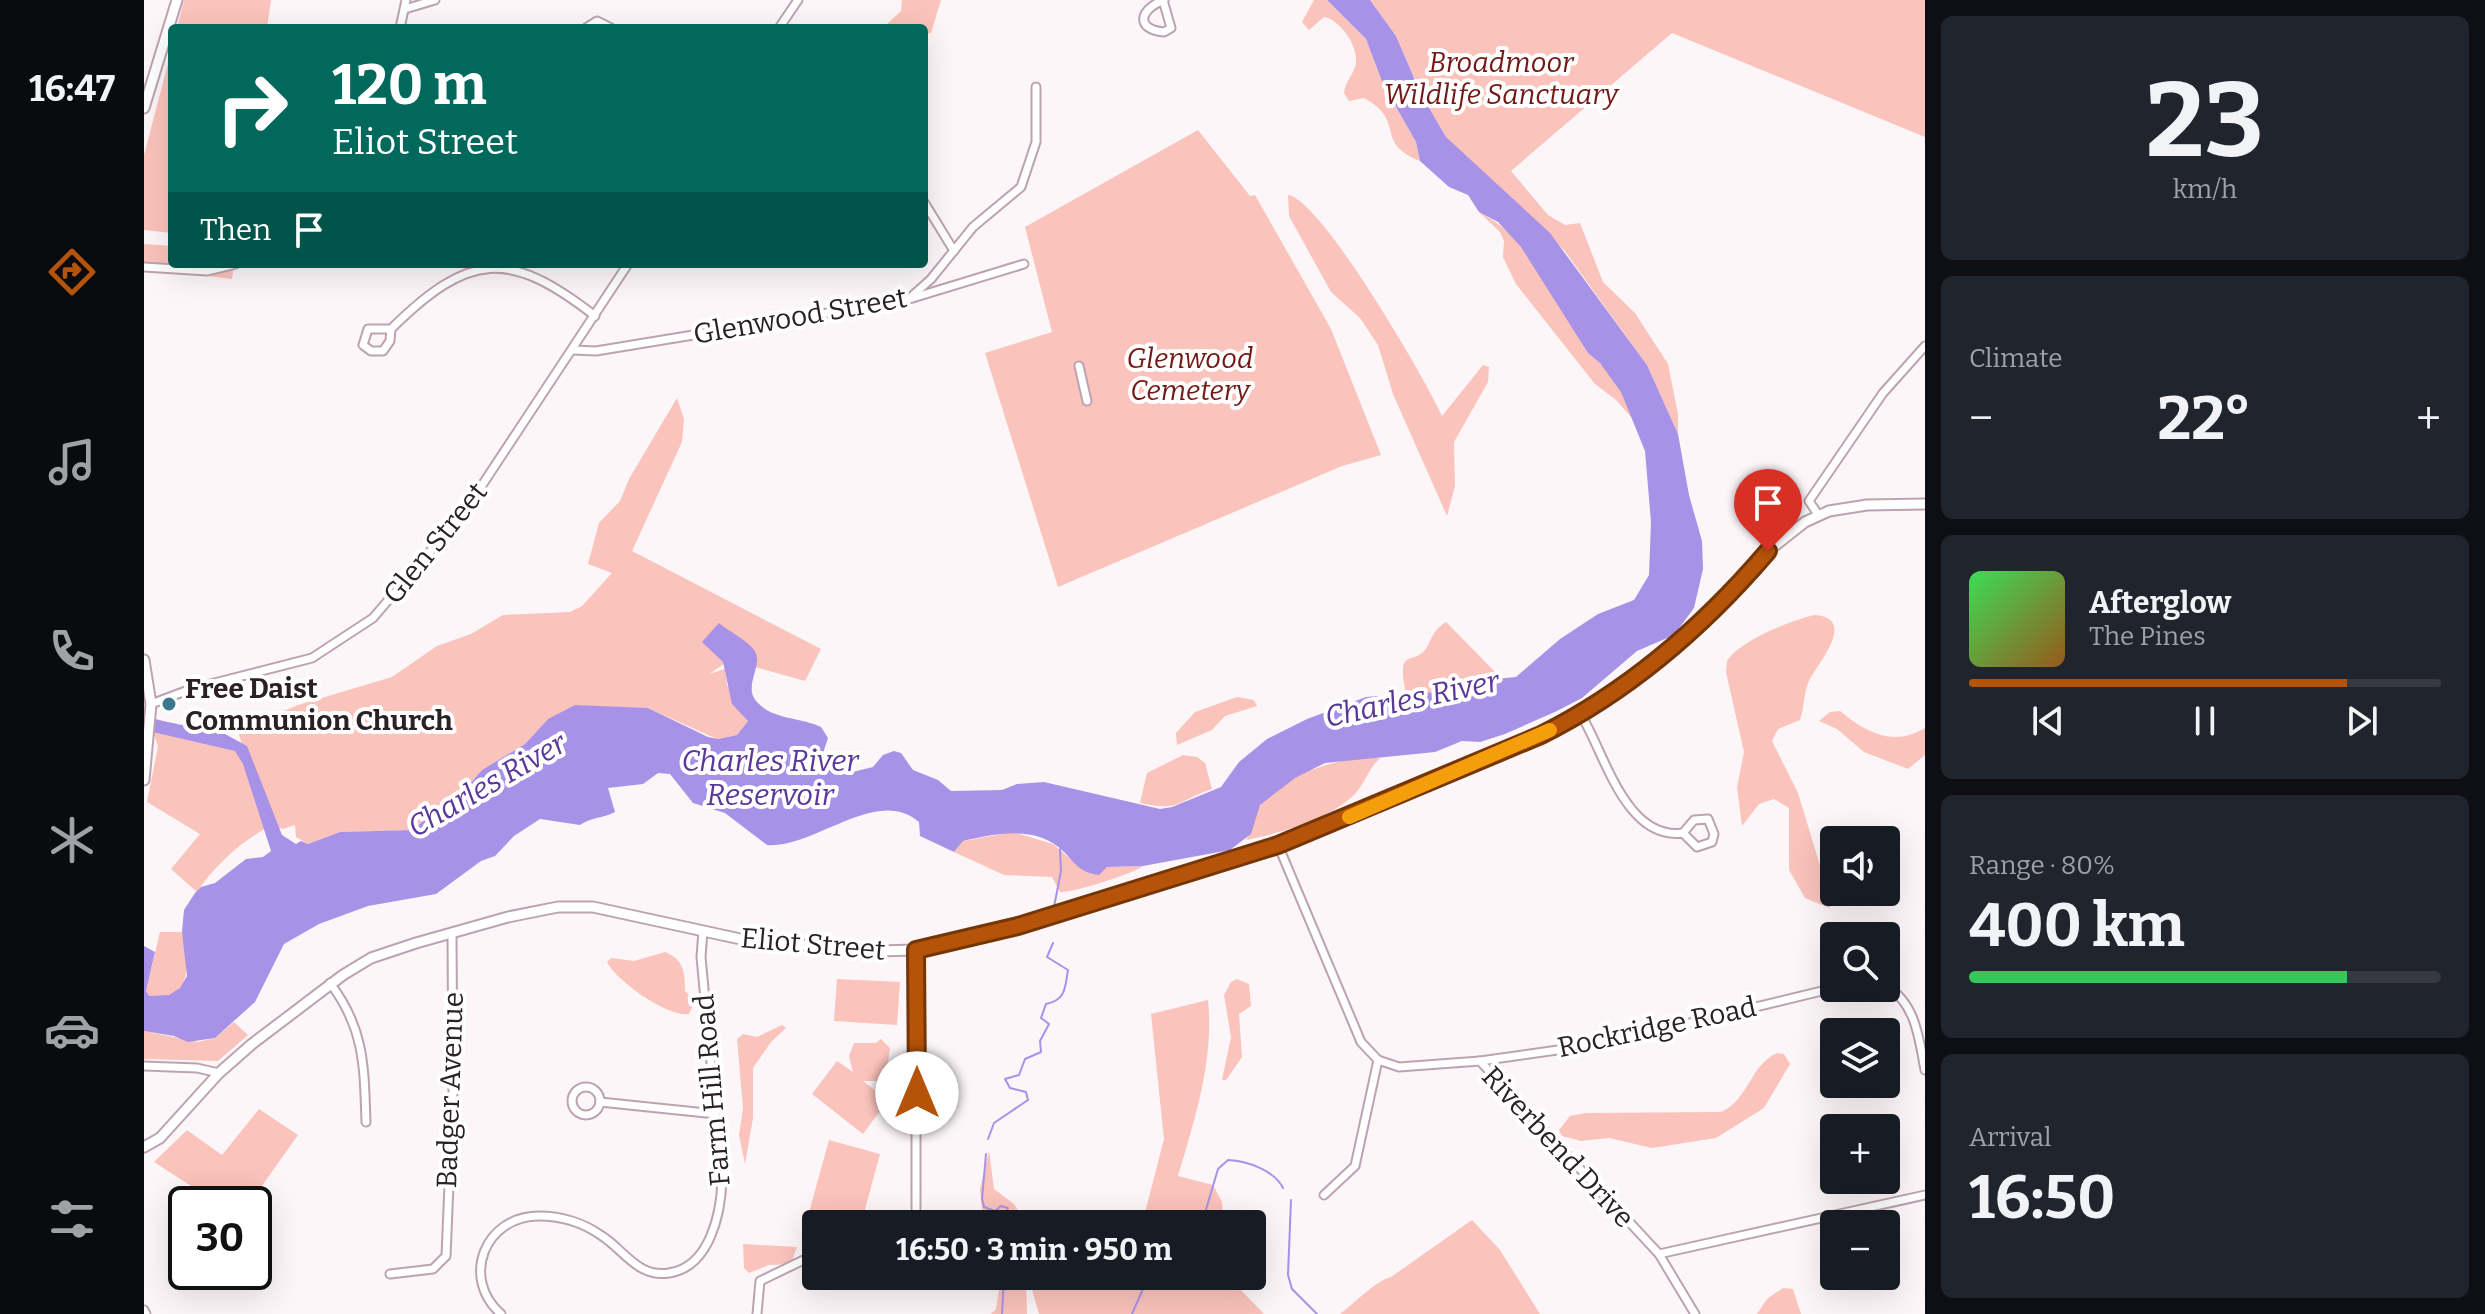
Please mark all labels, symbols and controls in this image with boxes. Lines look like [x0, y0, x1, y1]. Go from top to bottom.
park label: Broadmoor Wildlife Sanctuary [1384, 46, 1620, 111]
text: 120 m [332, 52, 487, 119]
icon: right [200, 56, 304, 160]
text: 23 [2146, 59, 2264, 184]
text: 16:47 [29, 67, 115, 111]
text: Eliot Street [332, 120, 518, 164]
text: km/h [2173, 174, 2237, 205]
icon: arrive [287, 208, 331, 252]
text: Then [200, 212, 271, 248]
icon: directions [44, 244, 100, 300]
street label: Glenwood Street [691, 281, 909, 351]
park label: Glenwood Cemetery [1127, 342, 1253, 407]
text: Climate [1969, 343, 2063, 374]
text: 22° [2158, 383, 2252, 455]
text: − [1969, 392, 1993, 445]
text: + [2416, 392, 2441, 445]
icon: music [44, 434, 100, 490]
pin [1734, 469, 1802, 551]
street label: Glen Street [376, 476, 494, 610]
icon: arrive [1746, 481, 1790, 525]
text: Afterglow [2089, 585, 2231, 621]
text: The Pines [2089, 621, 2206, 652]
icon: phone [44, 623, 100, 679]
water label: Charles River [1322, 663, 1504, 735]
place label: Free Daist Communion Church [185, 672, 453, 737]
marker: Free Daist Communion Church [160, 695, 178, 713]
icon: previous [2026, 699, 2070, 743]
icon: pause [2183, 699, 2227, 743]
icon: next [2340, 699, 2384, 743]
water label: Charles River [401, 724, 574, 845]
water label: Charles River Reservoir [682, 743, 860, 813]
icon: climate [44, 812, 100, 868]
map controls [1820, 826, 1900, 1290]
button: sound [1820, 826, 1900, 906]
text: Range · 80% [1969, 850, 2115, 881]
text: 400 km [1969, 890, 2185, 962]
street label: Eliot Street [739, 921, 887, 967]
button: search [1820, 922, 1900, 1002]
street label: Rockridge Road [1555, 990, 1759, 1064]
street label: Badger Avenue [430, 991, 470, 1189]
street label: Farm Hill Road [687, 993, 737, 1187]
icon: car [44, 1002, 100, 1058]
button: layers [1820, 1018, 1900, 1098]
position arrow [875, 1051, 959, 1135]
street label: Riverbend Drive [1475, 1060, 1641, 1234]
button: + [1820, 1114, 1900, 1194]
text: Arrival [1969, 1122, 2051, 1153]
text: 16:50 [1969, 1162, 2115, 1234]
speed limit sign: 30 [168, 1186, 272, 1290]
icon: filters [44, 1191, 100, 1247]
button: − [1820, 1210, 1900, 1290]
text: 16:50 · 3 min · 950 m [896, 1232, 1172, 1268]

